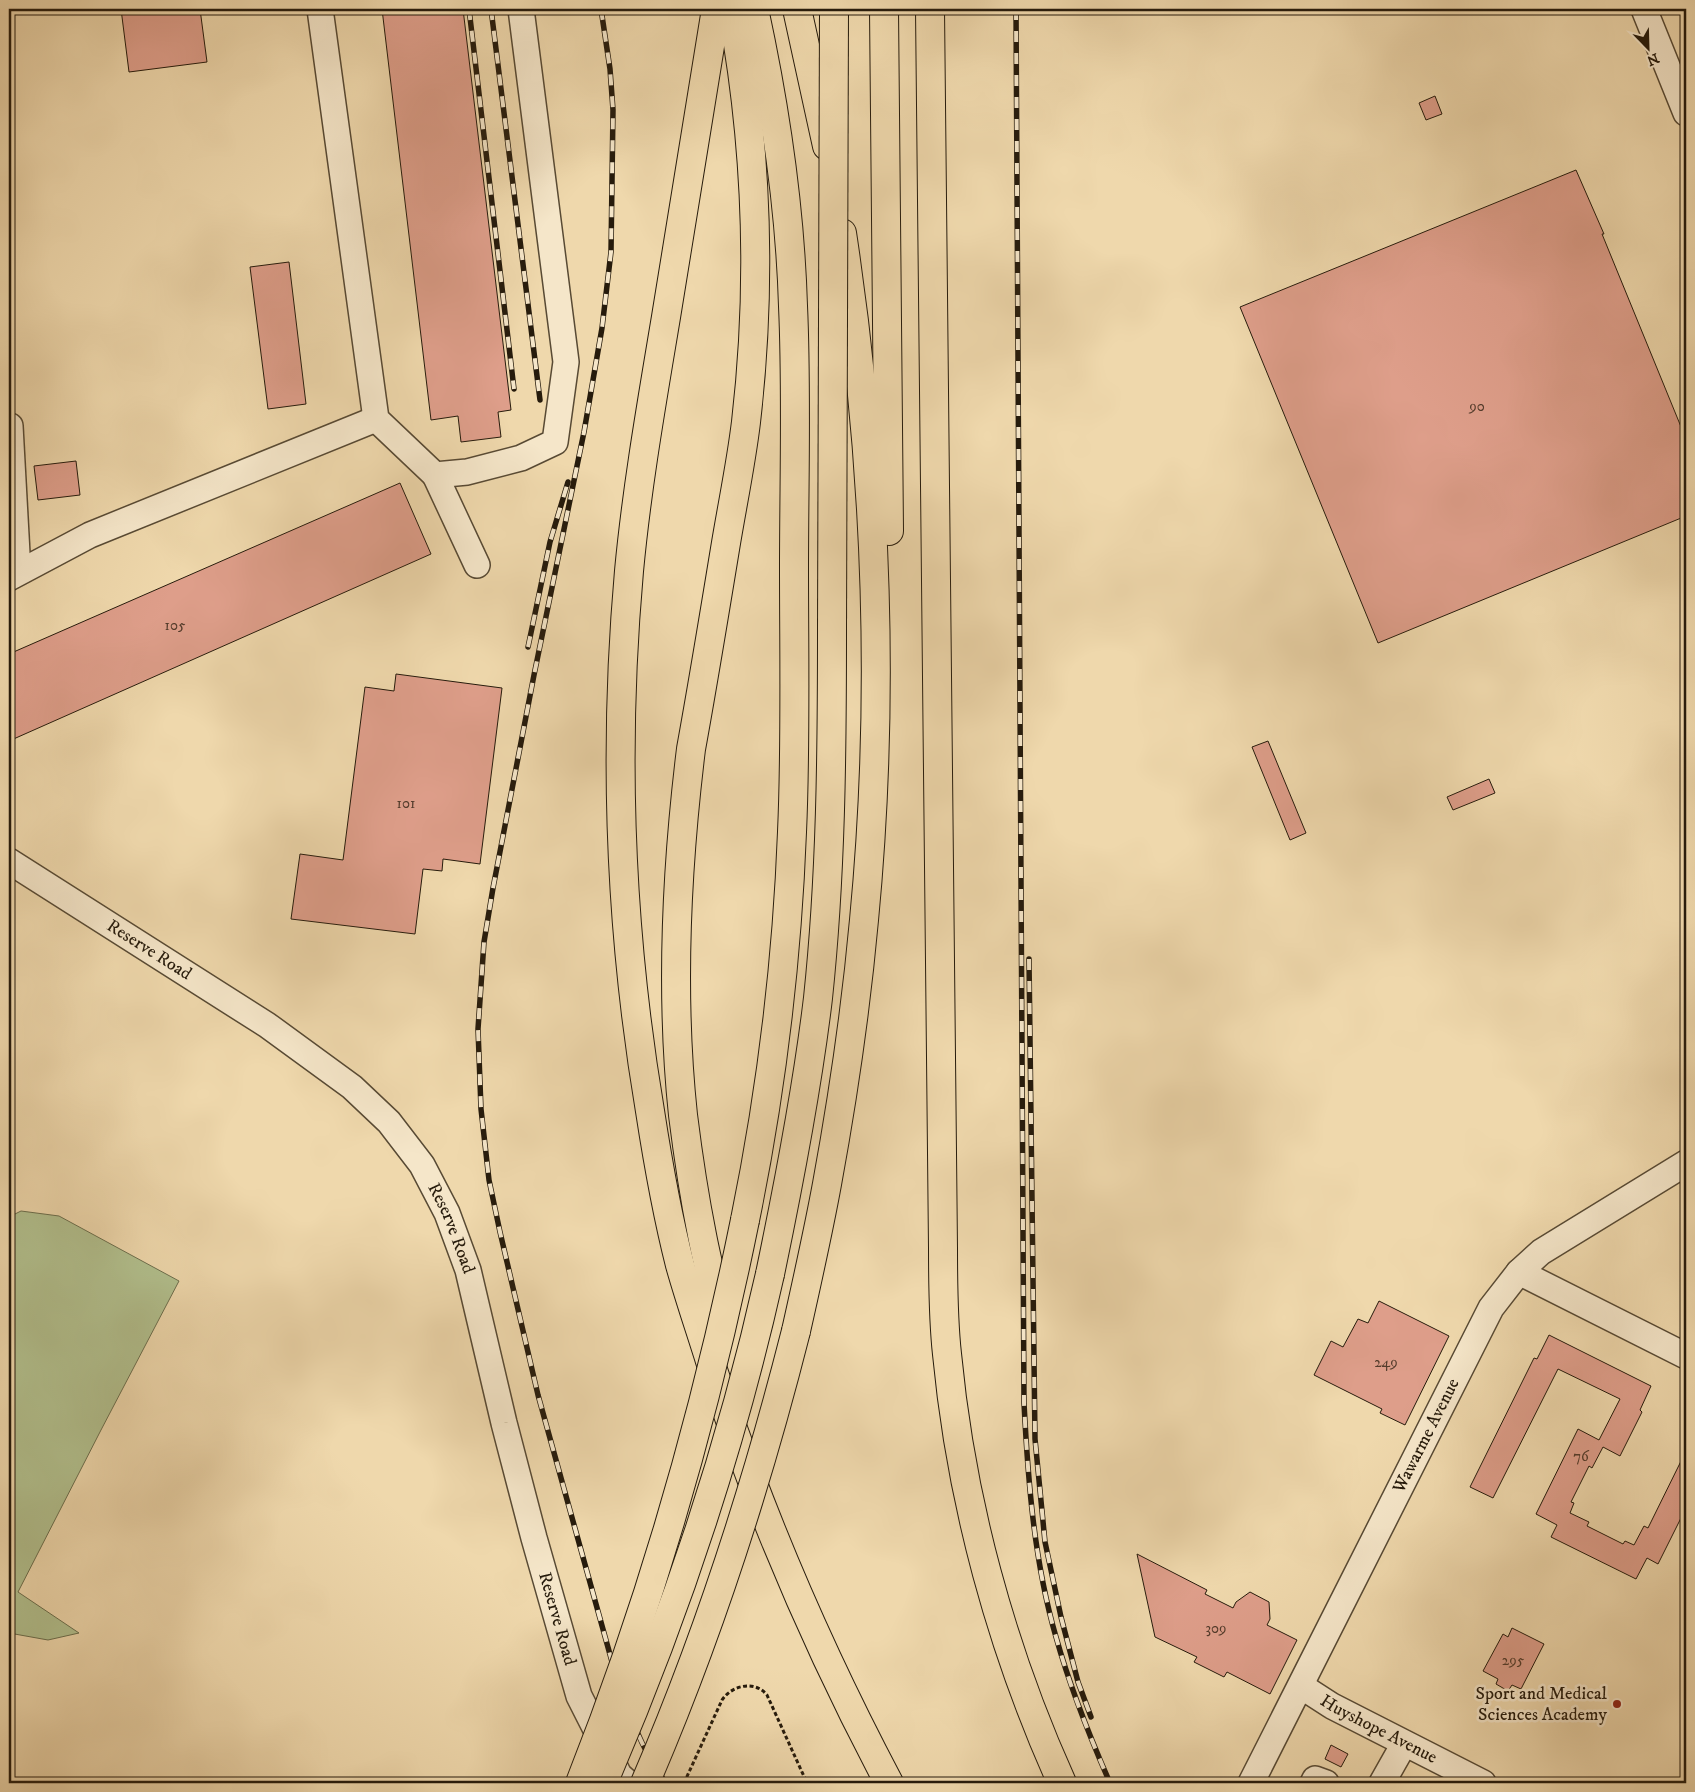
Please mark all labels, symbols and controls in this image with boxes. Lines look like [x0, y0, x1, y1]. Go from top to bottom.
north arrow [1622, 22, 1672, 72]
text: N [1643, 49, 1661, 70]
house number: 90 [1468, 397, 1485, 416]
house number: 105 [165, 616, 186, 635]
house number: 101 [397, 794, 415, 813]
street label: Reserve Road [103, 915, 196, 985]
street label: Reserve Road [422, 1179, 479, 1277]
house number: 249 [1374, 1353, 1398, 1372]
street label: Wawarme Avenue [1388, 1375, 1465, 1498]
house number: 76 [1573, 1447, 1590, 1466]
street label: Reserve Road [533, 1570, 581, 1668]
house number: 309 [1205, 1619, 1227, 1638]
house number: 295 [1502, 1651, 1525, 1670]
place label: Sport and Medical Sciences Academy [1476, 1683, 1608, 1726]
street label: Huyshope Avenue [1316, 1690, 1441, 1769]
marker: Sport and Medical Sciences Academy [1611, 1698, 1623, 1710]

